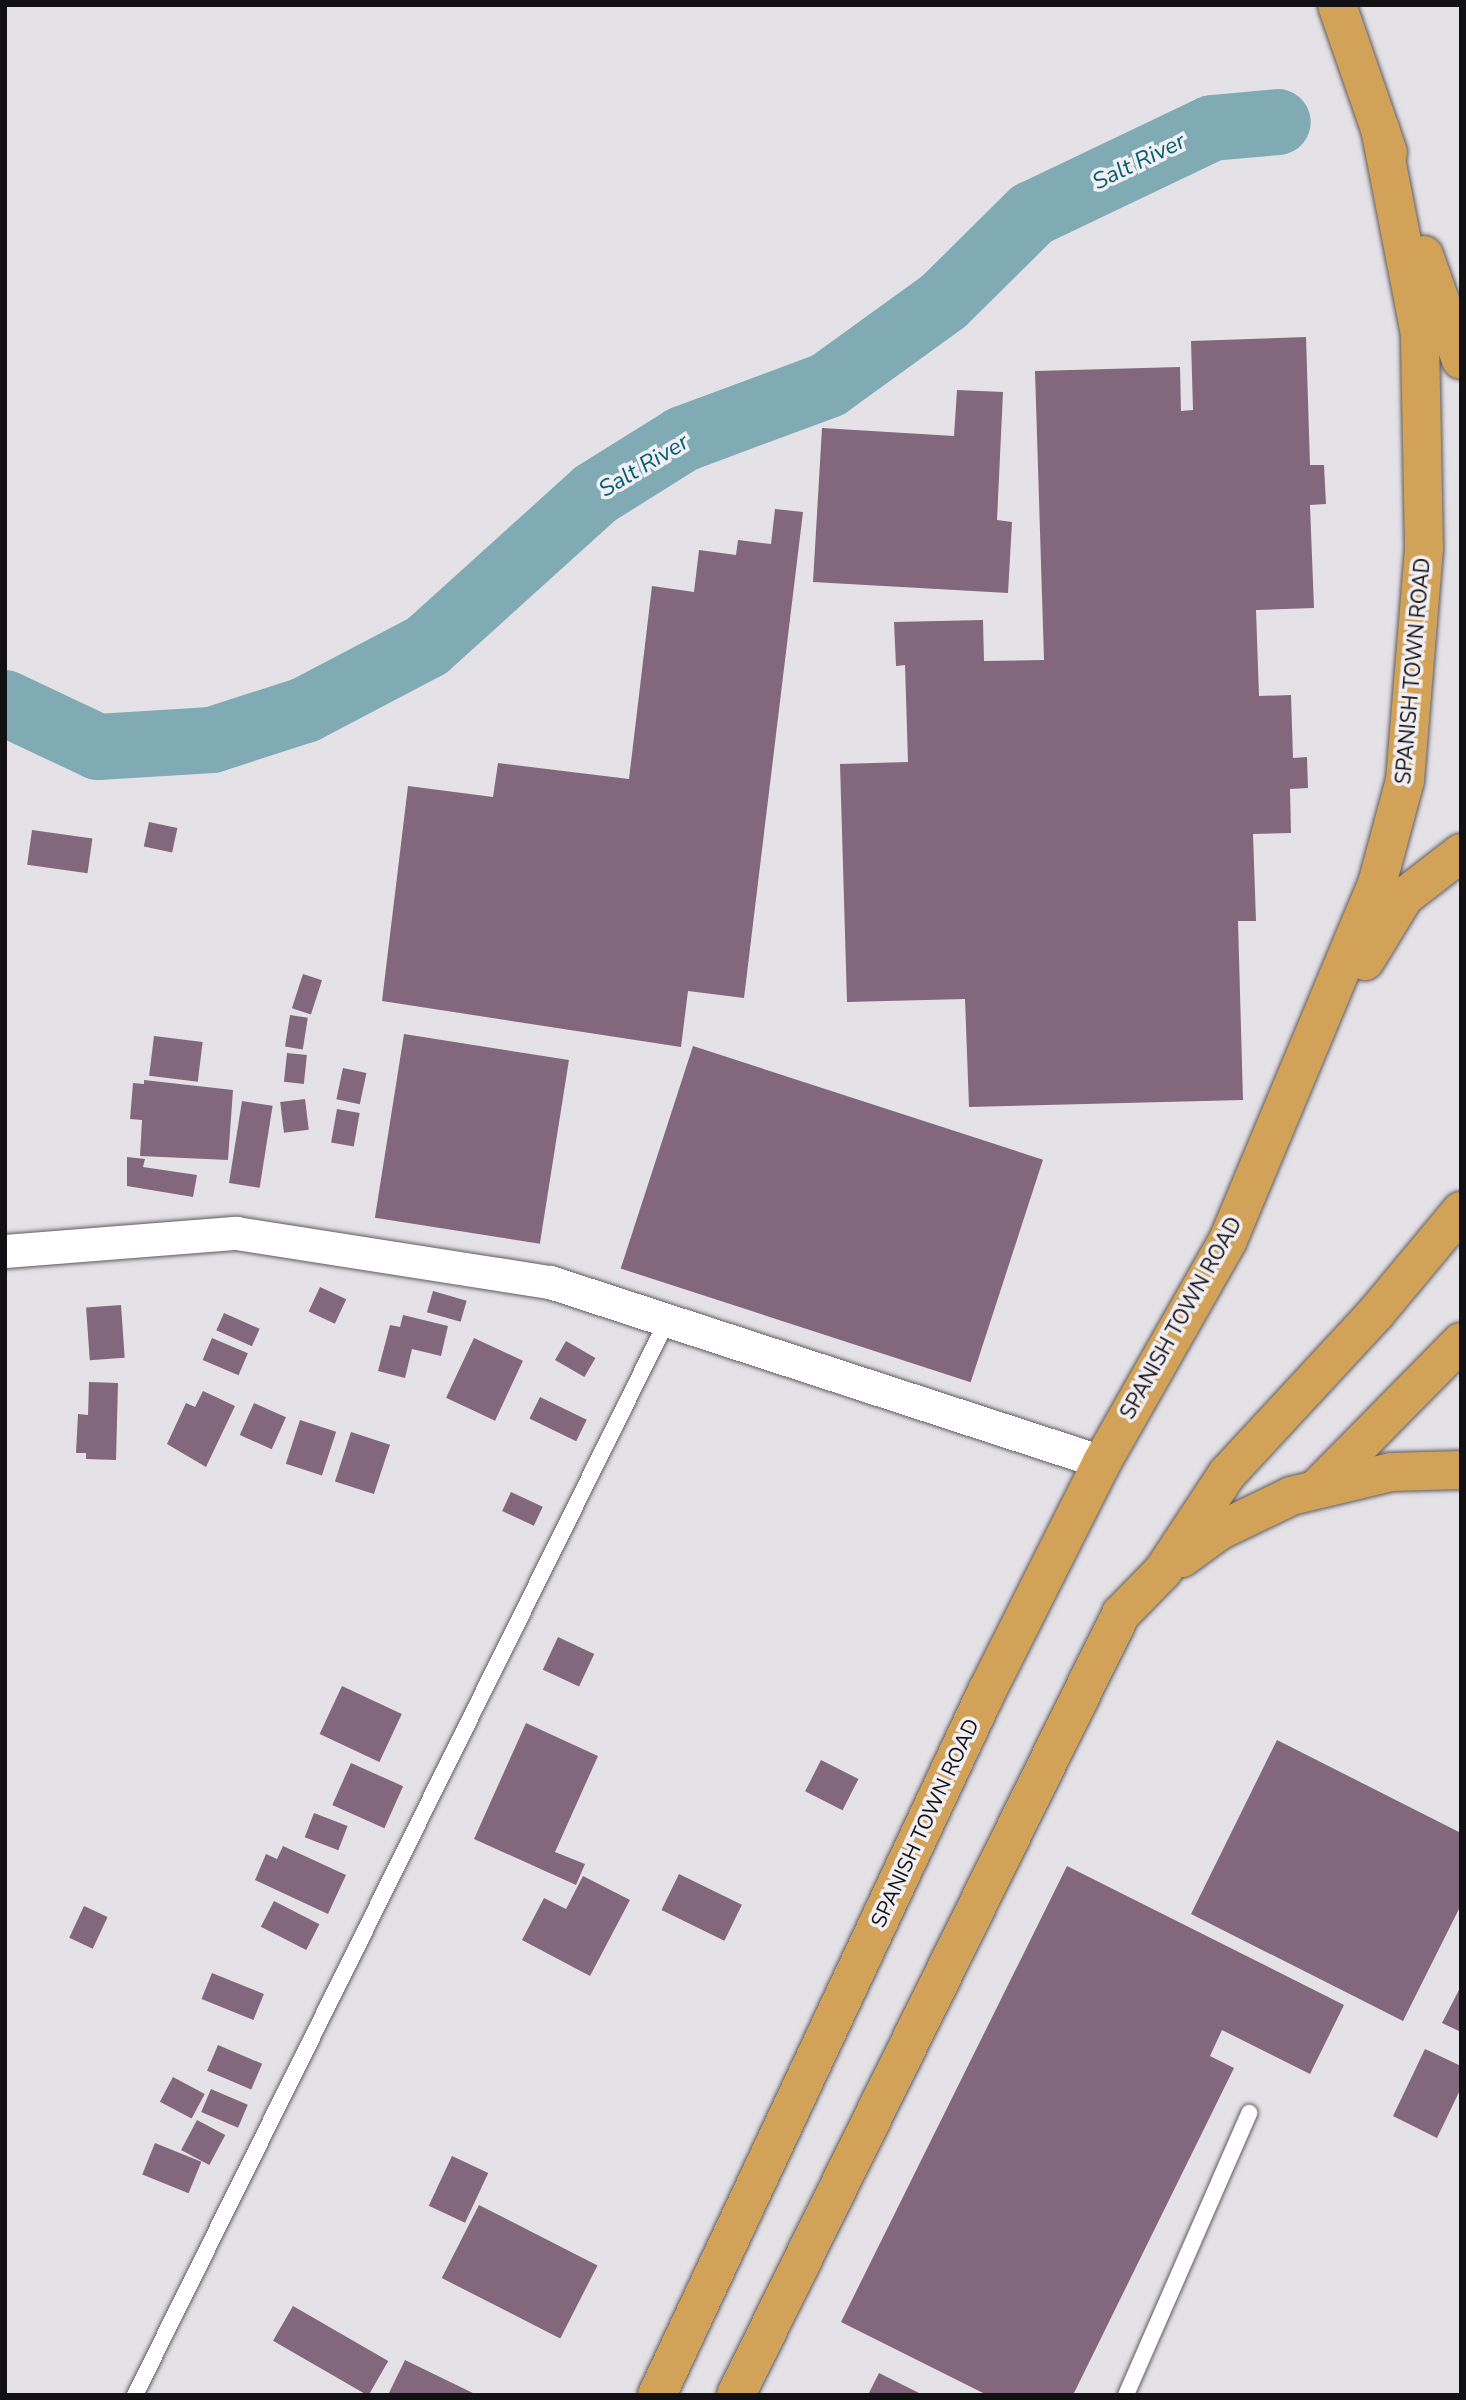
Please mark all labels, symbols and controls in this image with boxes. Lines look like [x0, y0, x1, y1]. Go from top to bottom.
water label: Salt River [1088, 128, 1190, 196]
water label: Salt River [594, 428, 694, 504]
street label: SPANISH TOWN ROAD [1391, 557, 1435, 785]
street label: SPANISH TOWN ROAD [1115, 1212, 1247, 1424]
street label: SPANISH TOWN ROAD [866, 1715, 984, 1931]

